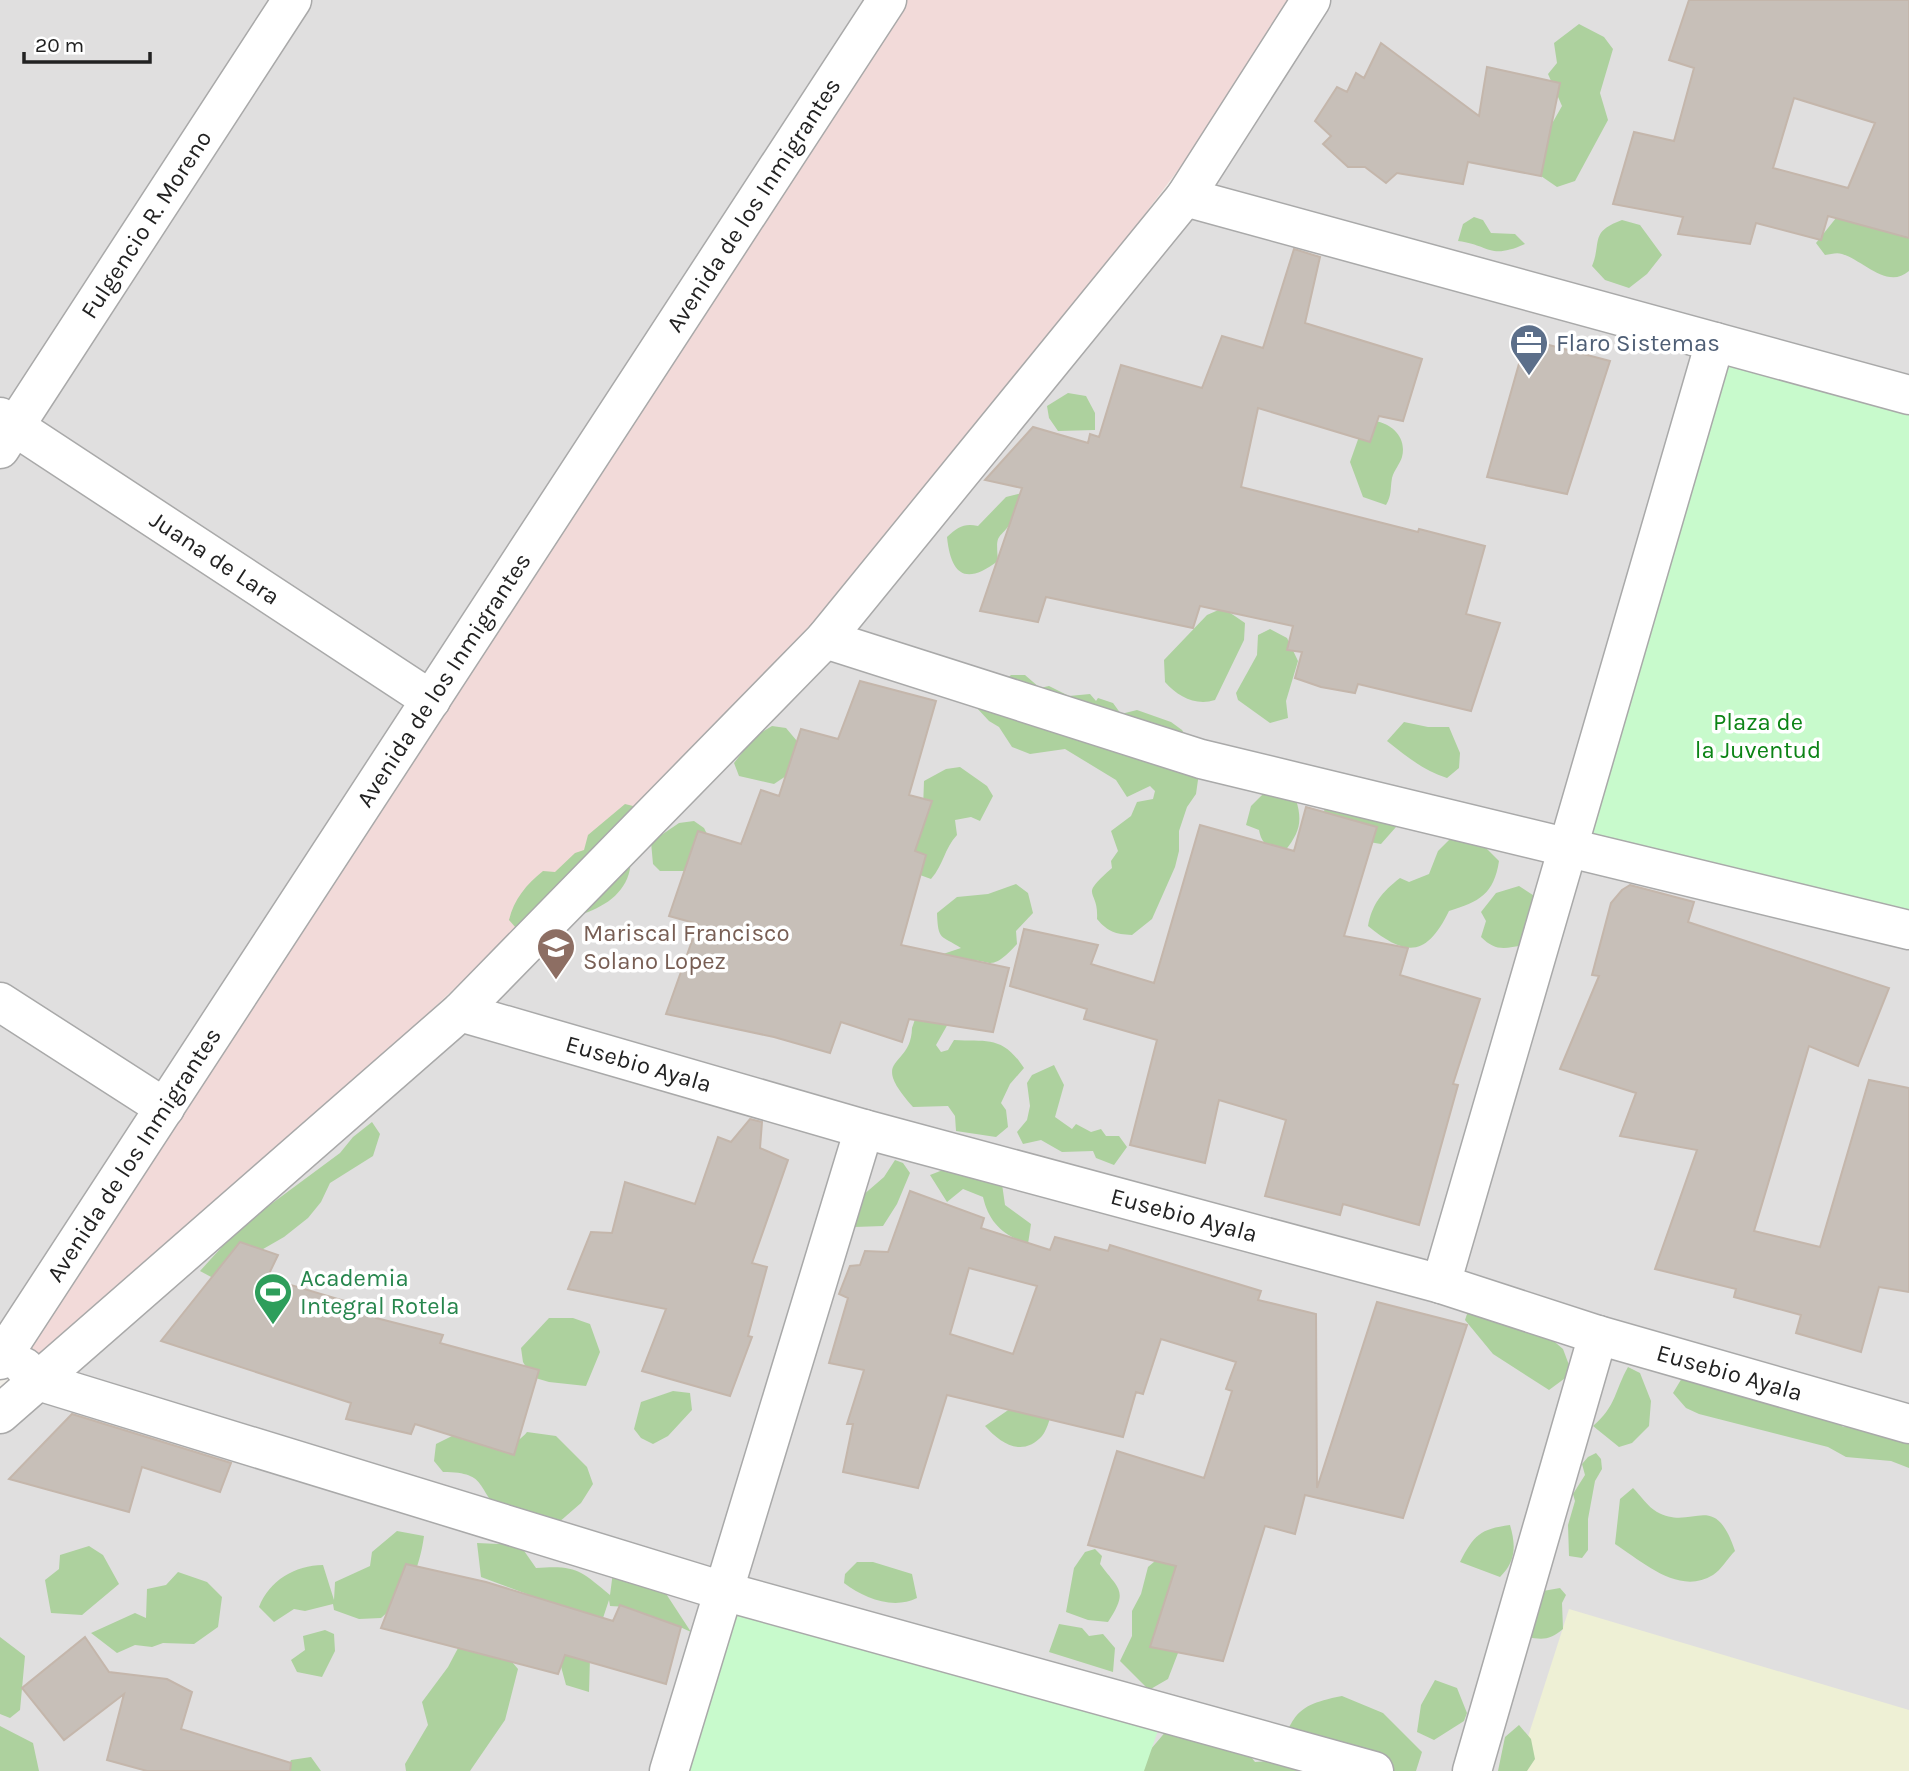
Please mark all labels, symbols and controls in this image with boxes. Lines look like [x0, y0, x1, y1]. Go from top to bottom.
scale bar [24, 21, 150, 65]
text: 20 m [35, 33, 84, 57]
street label: Avenida de los Inmigrantes [660, 73, 846, 337]
street label: Fulgencio R. Moreno [75, 125, 218, 324]
office icon: Flaro Sistemas [1508, 322, 1550, 377]
place label: Flaro Sistemas [1556, 329, 1720, 357]
street label: Juana de Lara [145, 505, 285, 611]
street label: Avenida de los Inmigrantes [351, 548, 537, 812]
park label: Plaza de la Juventud [1695, 708, 1821, 764]
place label: Mariscal Francisco Solano Lopez [583, 919, 790, 975]
school or university icon: Mariscal Francisco Solano Lopez [535, 926, 577, 981]
street label: Avenida de los Inmigrantes [41, 1022, 227, 1287]
street label: Eusebio Ayala [562, 1029, 715, 1098]
street label: Eusebio Ayala [1108, 1182, 1260, 1248]
place label: Academia Integral Rotela [300, 1264, 460, 1320]
sports icon: Academia Integral Rotela [252, 1271, 294, 1326]
street label: Eusebio Ayala [1653, 1338, 1806, 1407]

